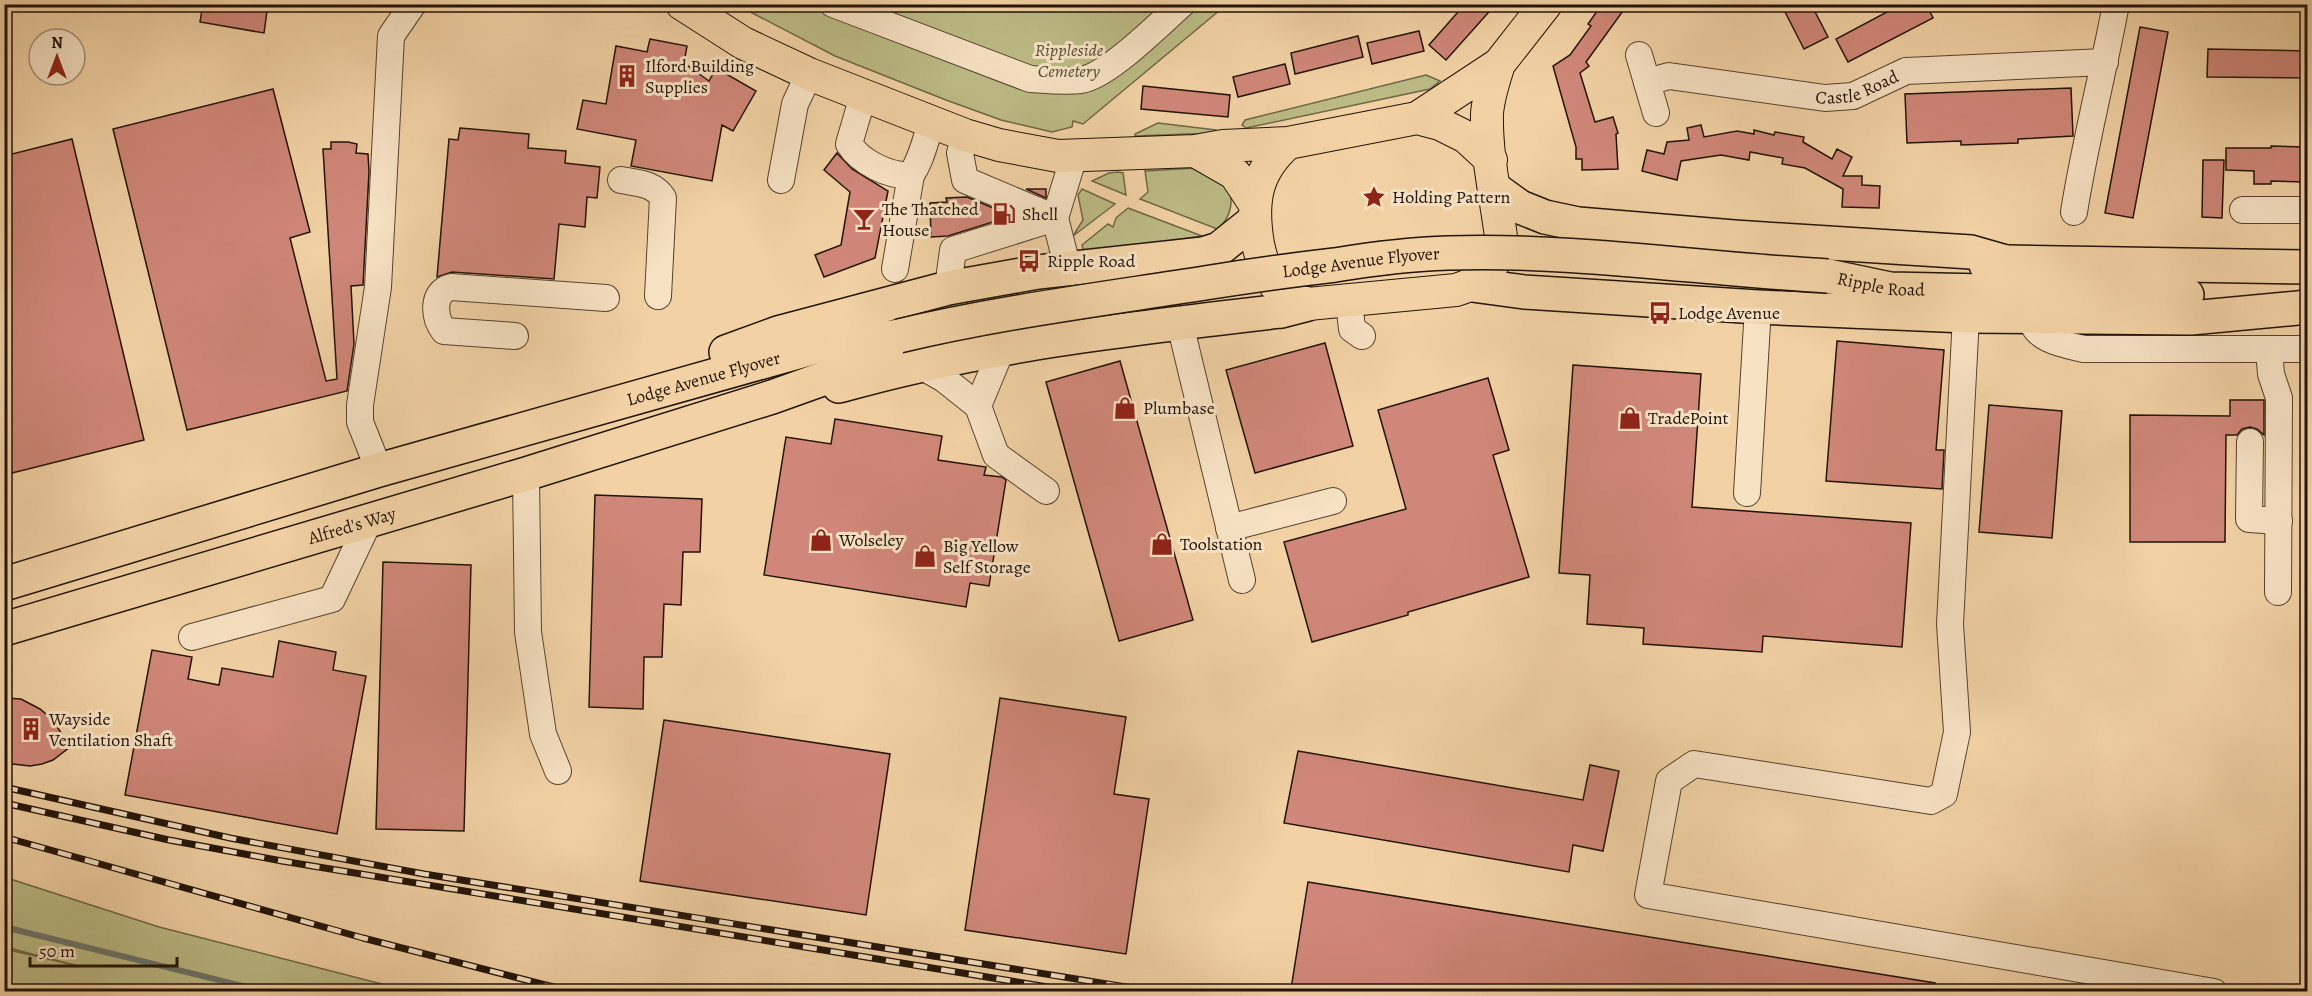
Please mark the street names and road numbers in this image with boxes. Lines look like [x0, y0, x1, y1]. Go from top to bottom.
street label: Castle Road [1814, 64, 1903, 110]
street label: Lodge Avenue Flyover [1281, 241, 1440, 283]
street label: Ripple Road [1835, 266, 1925, 302]
street label: Lodge Avenue Flyover [624, 345, 783, 412]
street label: Alfred's Way [304, 501, 400, 550]

